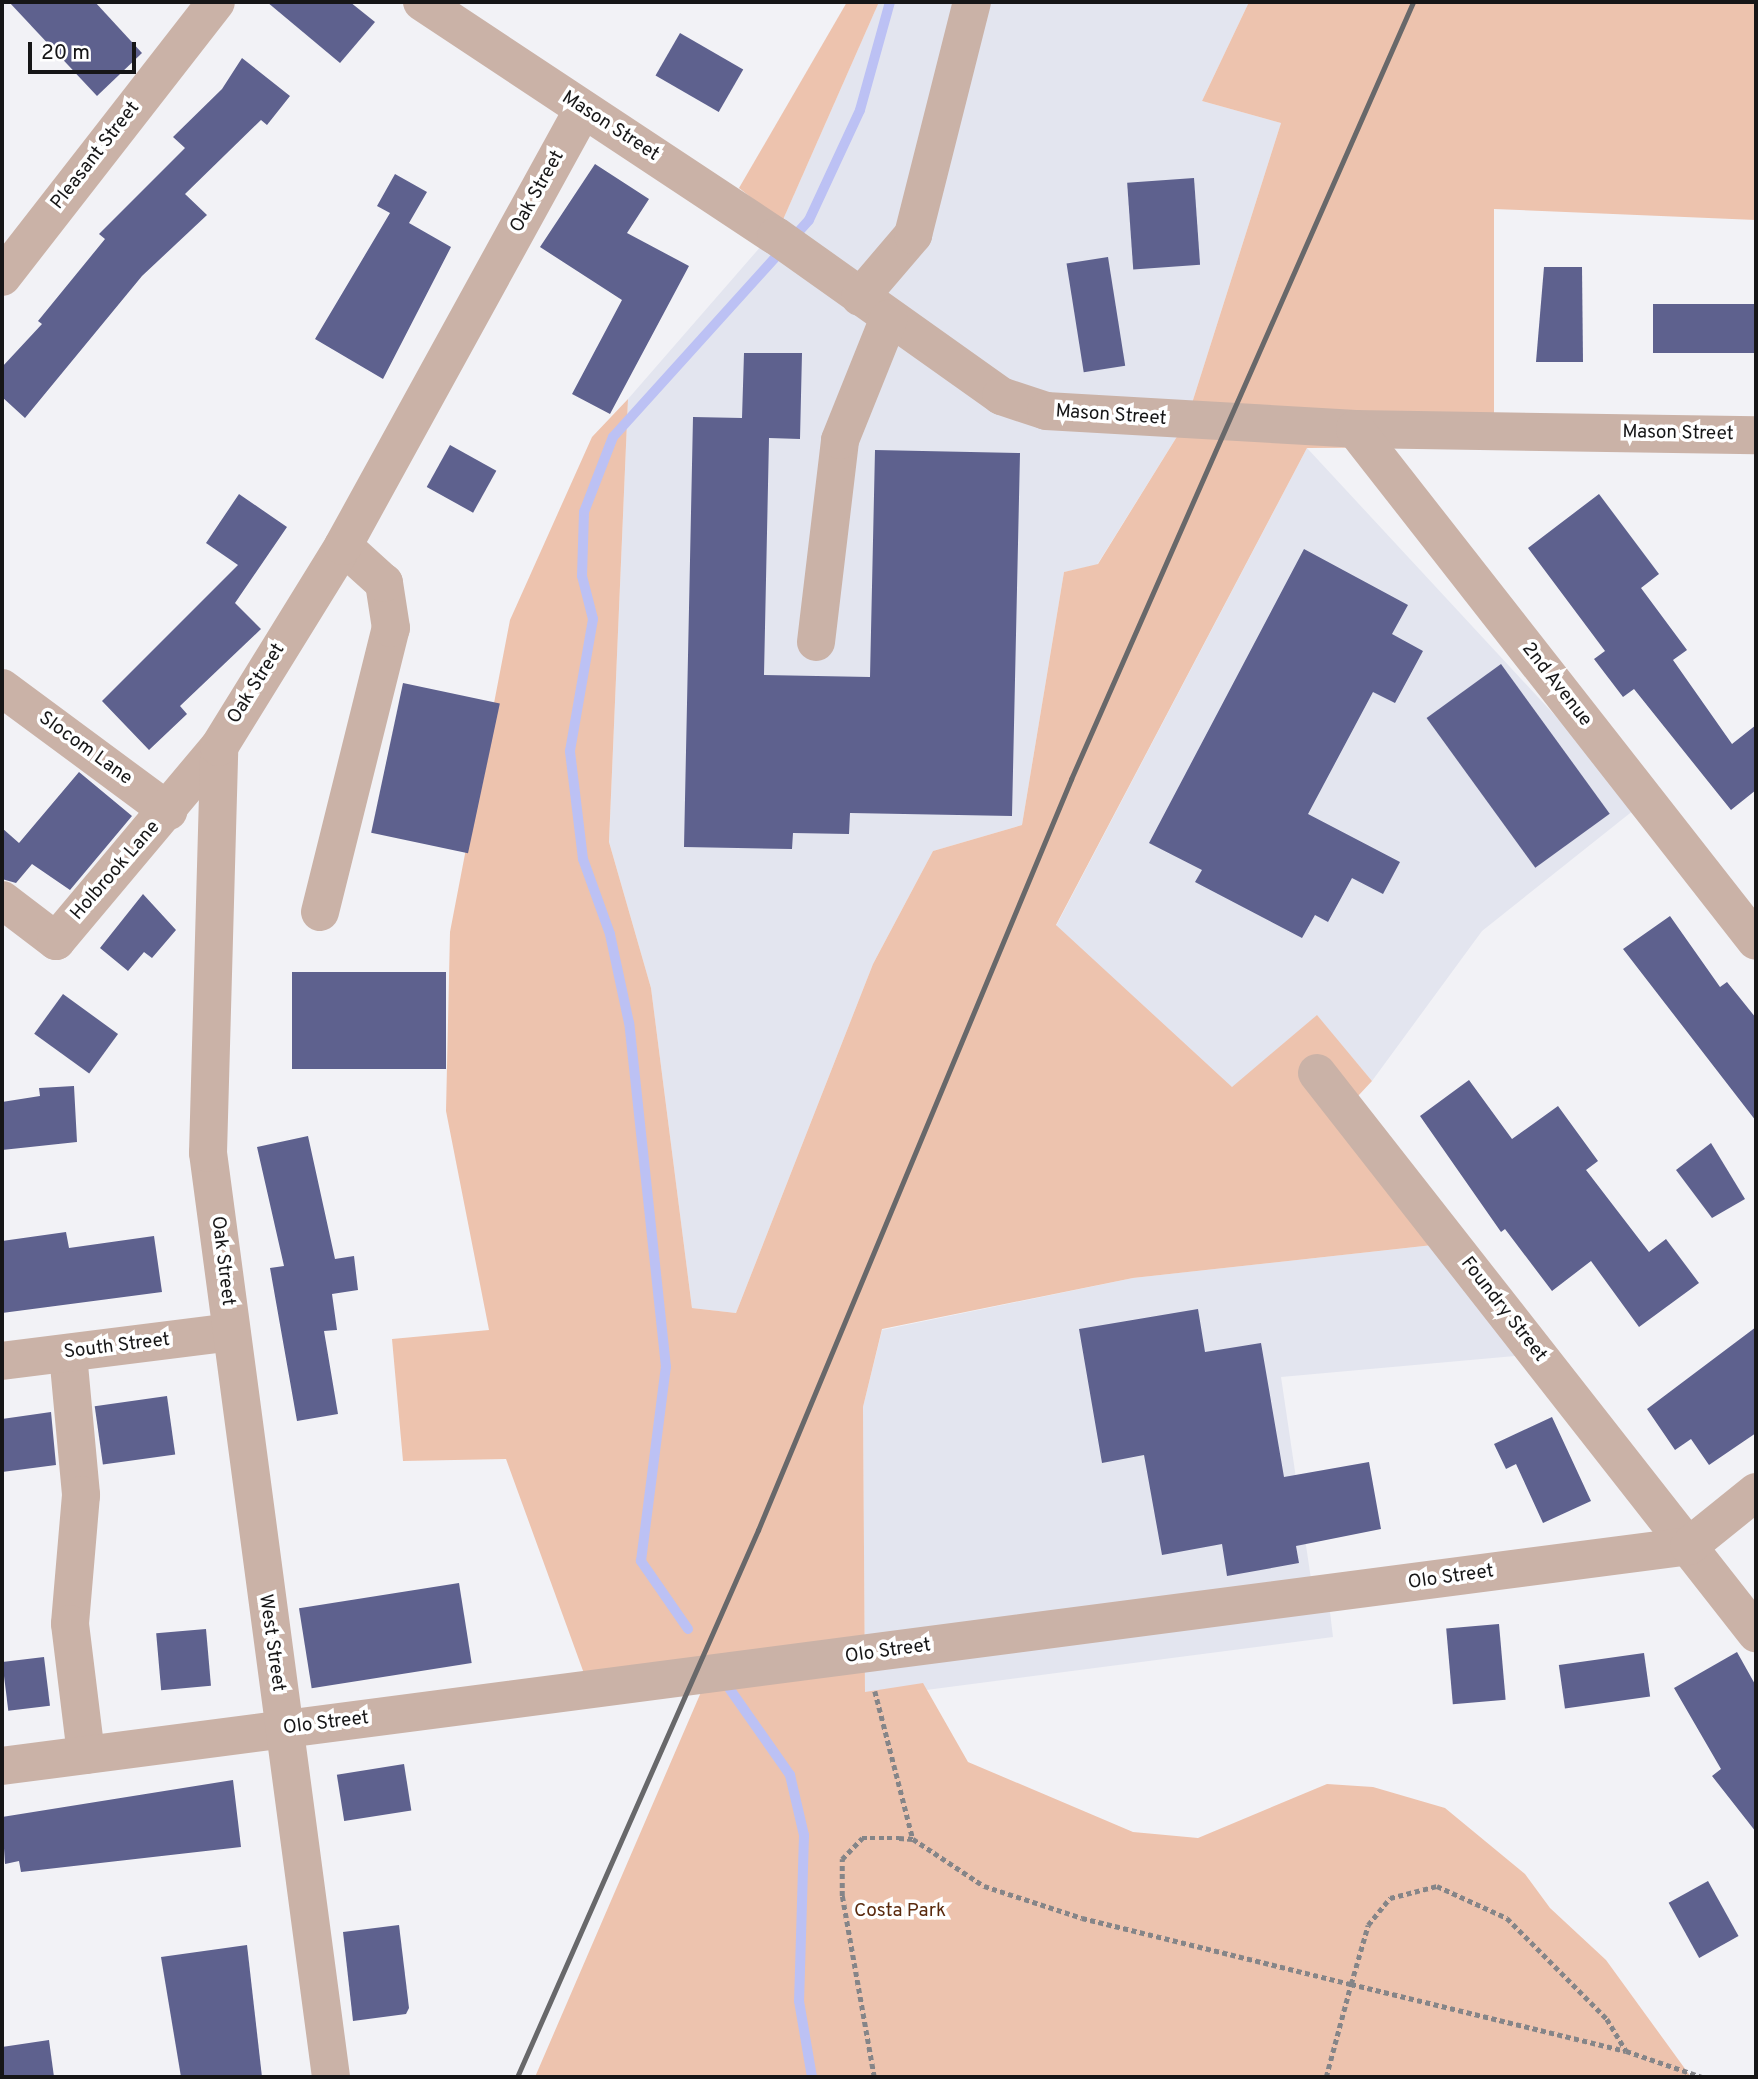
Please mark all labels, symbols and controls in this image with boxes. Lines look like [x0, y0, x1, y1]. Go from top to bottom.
scale bar [32, 28, 140, 72]
text: 20 m [41, 40, 90, 67]
street label: Mason Street [557, 87, 663, 167]
street label: Pleasant Street [47, 98, 145, 214]
street label: Oak Street [506, 147, 570, 237]
street label: Mason Street [1055, 401, 1167, 431]
street label: Mason Street [1622, 422, 1734, 446]
street label: 2nd Avenue [1516, 638, 1596, 732]
street label: Oak Street [223, 640, 291, 728]
street label: Slocom Lane [34, 707, 136, 791]
street label: Holbrook Lane [67, 817, 165, 925]
street label: Oak Street [205, 1215, 239, 1307]
street label: Foundry Street [1455, 1253, 1551, 1367]
street label: South Street [63, 1329, 171, 1365]
street label: Olo Street [1407, 1561, 1495, 1595]
street label: West Street [253, 1593, 289, 1693]
street label: Olo Street [844, 1635, 932, 1669]
street label: Olo Street [282, 1707, 370, 1741]
park label: Costa Park [854, 1901, 946, 1923]

